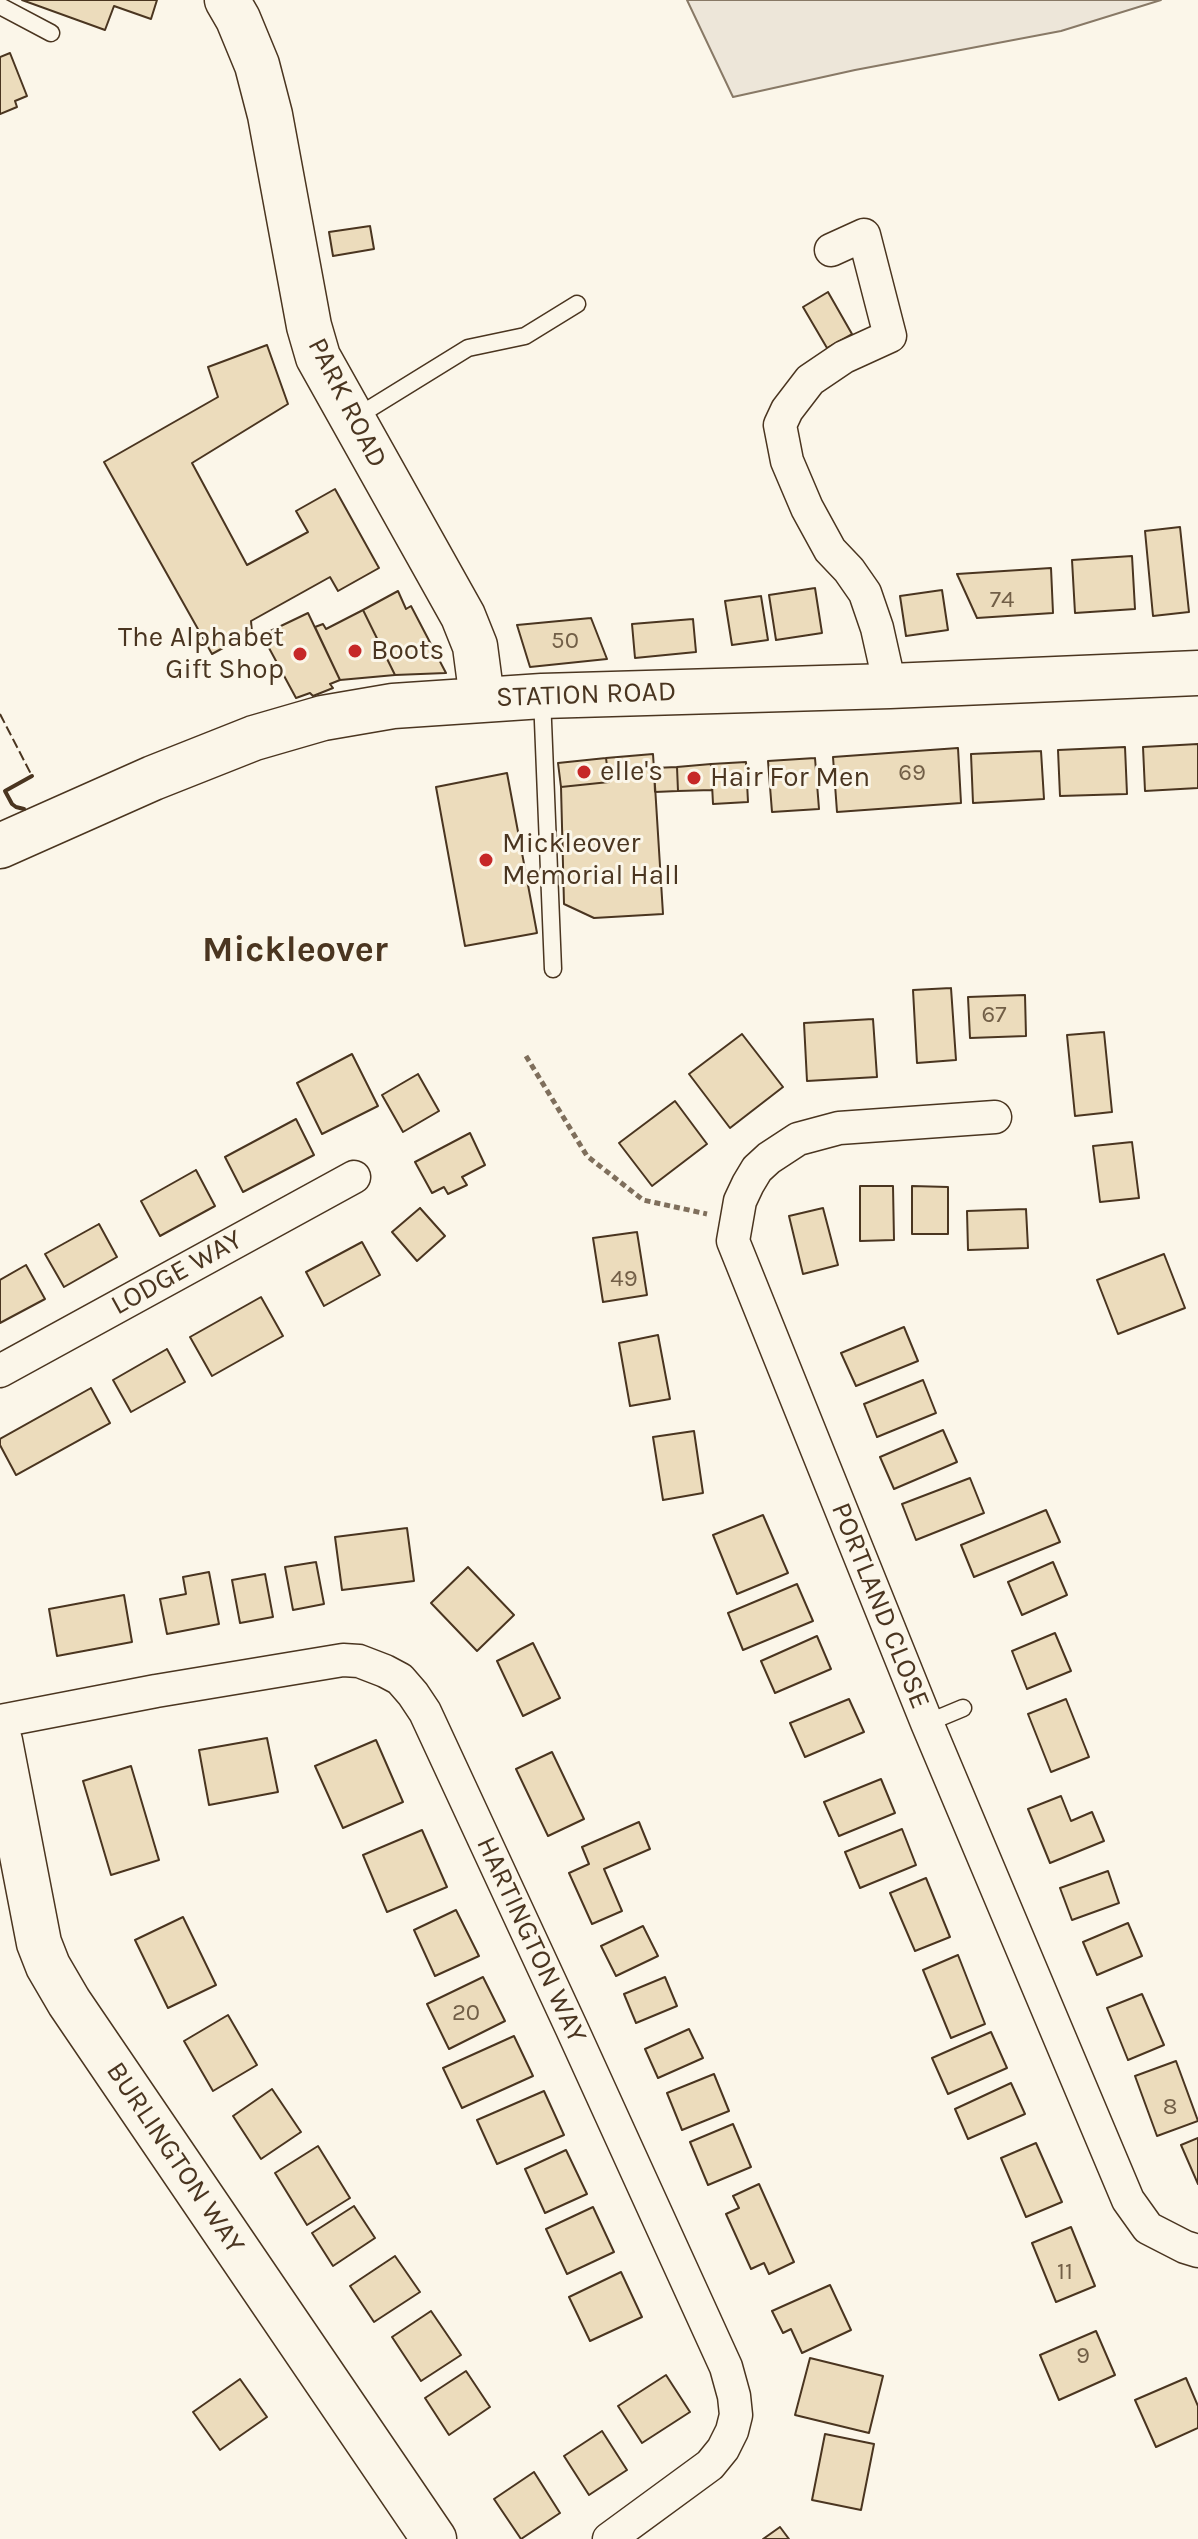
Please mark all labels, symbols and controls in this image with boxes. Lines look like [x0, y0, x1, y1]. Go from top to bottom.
street label: PARK ROAD [300, 333, 394, 473]
house number: 74 [990, 586, 1014, 614]
place label: The Alphabet Gift Shop [118, 621, 284, 687]
house number: 50 [551, 627, 579, 655]
place label: Boots [371, 634, 444, 668]
marker: Boots [346, 642, 364, 660]
marker: The Alphabet Gift Shop [291, 645, 309, 663]
street label: STATION ROAD [495, 675, 677, 715]
place label: elle's [600, 755, 663, 789]
house number: 69 [898, 759, 926, 787]
place label: Hair For Men [710, 761, 870, 795]
marker: elle's [575, 763, 593, 781]
marker: Hair For Men [685, 769, 703, 787]
place label: Mickleover Memorial Hall [502, 827, 680, 893]
marker: Mickleover Memorial Hall [477, 851, 495, 869]
district label: Mickleover [202, 929, 388, 973]
house number: 67 [981, 1001, 1007, 1029]
street label: LODGE WAY [105, 1223, 249, 1323]
house number: 49 [610, 1265, 638, 1293]
street label: PORTLAND CLOSE [823, 1498, 937, 1714]
street label: HARTINGTON WAY [468, 1832, 594, 2048]
house number: 20 [452, 1999, 480, 2027]
street label: BURLINGTON WAY [99, 2056, 251, 2260]
house number: 8 [1163, 2093, 1177, 2121]
house number: 11 [1057, 2258, 1073, 2286]
house number: 9 [1076, 2342, 1090, 2370]

